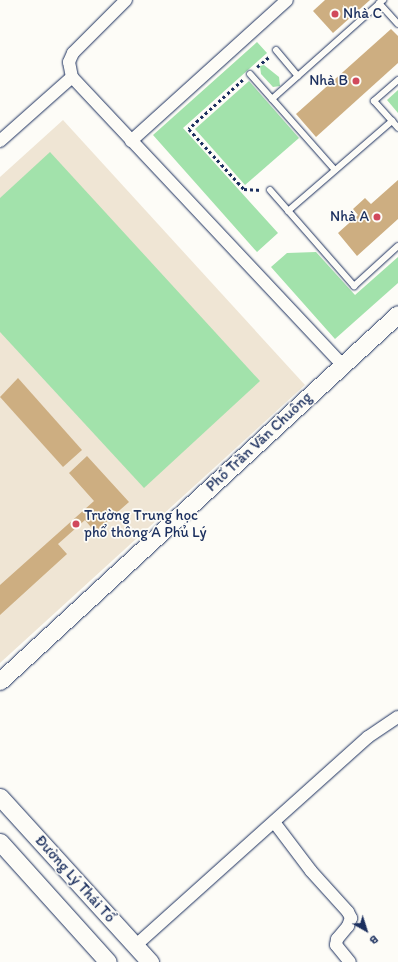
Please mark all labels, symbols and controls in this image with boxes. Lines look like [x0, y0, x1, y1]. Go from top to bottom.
place label: Nhà C [343, 5, 382, 23]
marker: Nhà C [330, 9, 340, 19]
place label: Nhà B [309, 72, 348, 90]
marker: Nhà B [351, 76, 361, 86]
place label: Nhà A [330, 208, 369, 226]
marker: Nhà A [372, 212, 382, 222]
street label: Phố Trần Văn Chuông [202, 388, 316, 496]
place label: Trường Trung học phổ thông A Phủ Lý [84, 506, 207, 541]
marker: Trường Trung học phổ thông A Phủ Lý [71, 519, 81, 529]
street label: Đường Lý Thái Tổ [31, 832, 119, 926]
north arrow [346, 910, 386, 950]
text: B [367, 932, 381, 947]

